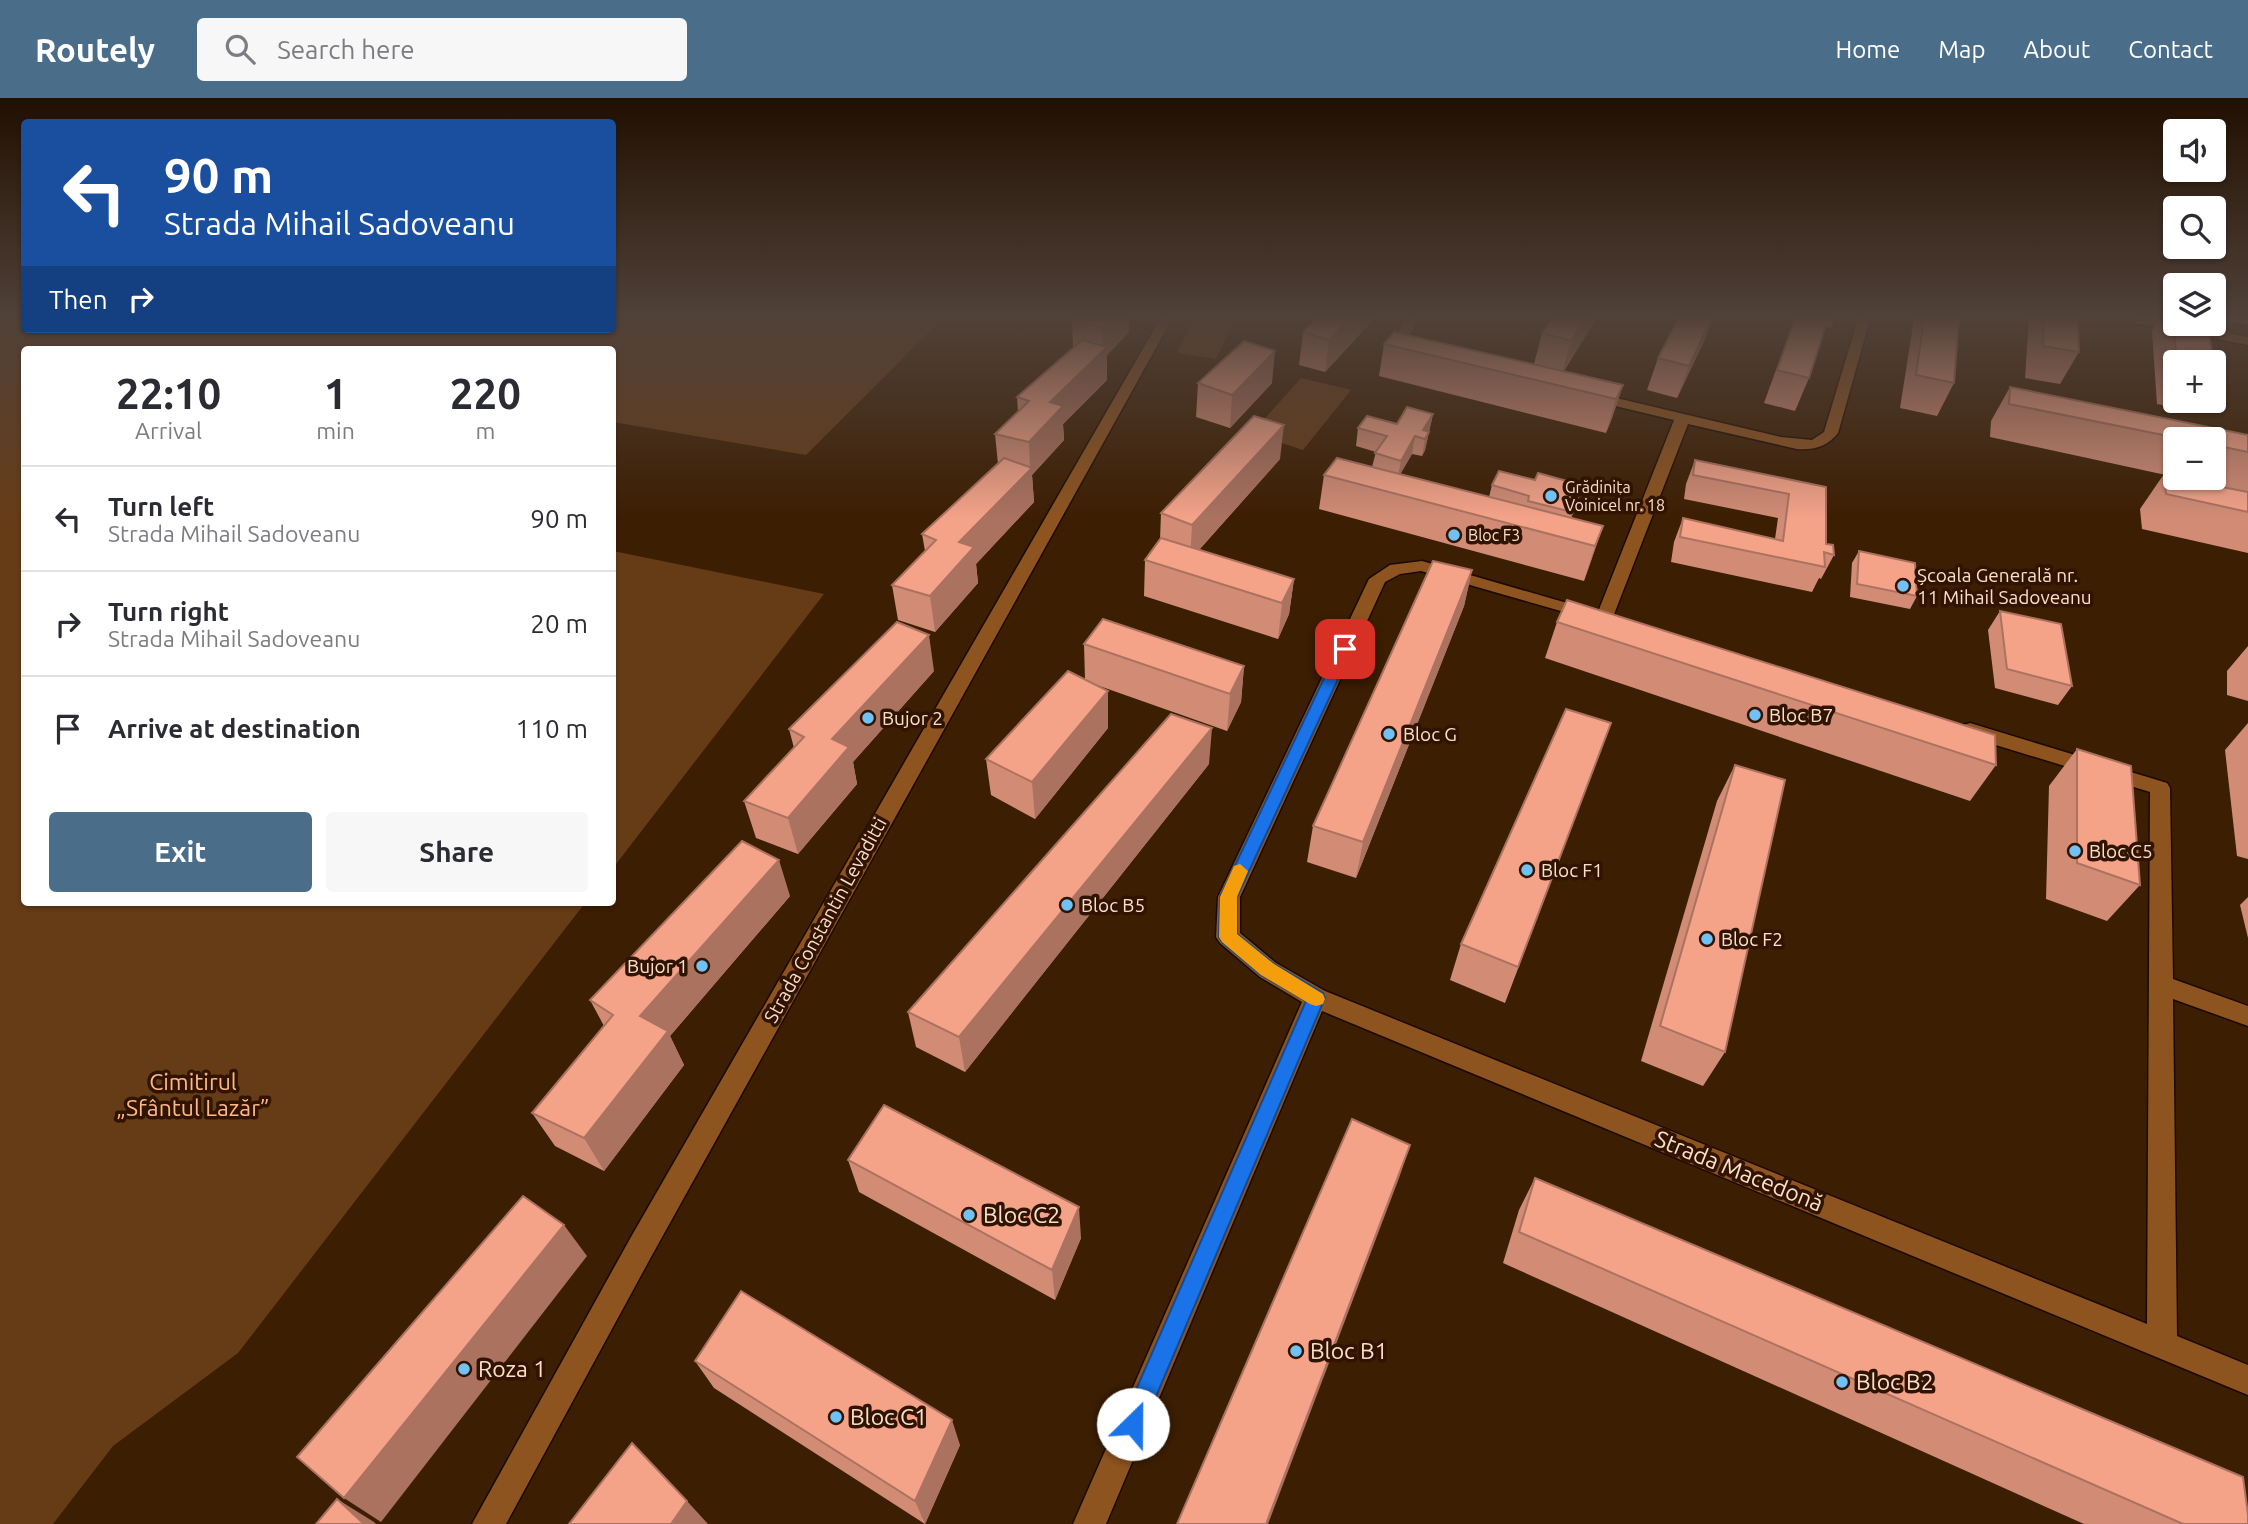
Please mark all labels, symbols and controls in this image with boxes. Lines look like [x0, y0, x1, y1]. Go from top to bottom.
search box [197, 18, 687, 81]
icon: search [221, 30, 259, 68]
text: Routely [35, 31, 155, 68]
text: Search here [277, 35, 415, 64]
text: Home [1835, 36, 1900, 63]
text: Map [1938, 36, 1985, 63]
text: About [2023, 36, 2090, 63]
text: Contact [2128, 36, 2213, 63]
map controls [2163, 119, 2226, 490]
button: sound [2163, 119, 2226, 182]
icon: left [49, 147, 140, 238]
text: 90 m [164, 147, 273, 202]
button: search [2163, 196, 2226, 259]
text: Strada Mihail Sadoveanu [164, 205, 515, 241]
button: layers [2163, 273, 2226, 336]
icon: right [122, 280, 160, 318]
text: Then [49, 285, 108, 314]
button: + [2163, 350, 2226, 413]
text: 22:10 [116, 370, 221, 417]
text: 1 [324, 370, 347, 417]
text: 220 [450, 370, 521, 417]
text: Arrival [135, 418, 202, 443]
text: min [316, 418, 355, 443]
text: m [475, 418, 495, 443]
button: − [2163, 427, 2226, 490]
place label: Grădinița Voinicel nr. 18 [1565, 478, 1665, 514]
marker: Grădinița Voinicel nr. 18 [1543, 488, 1559, 504]
text: Turn left [108, 492, 214, 521]
icon: left [49, 500, 87, 538]
text: 90 m [530, 504, 588, 533]
text: Strada Mihail Sadoveanu [108, 521, 360, 546]
place label: Bloc F3 [1468, 526, 1520, 544]
marker: Bloc F3 [1446, 527, 1462, 543]
place label: Școala Generală nr. 11 Mihail Sadoveanu [1917, 564, 2092, 608]
marker: Școala Generală nr. 11 Mihail Sadoveanu [1895, 578, 1911, 594]
text: Turn right [108, 597, 229, 626]
icon: right [49, 605, 87, 643]
text: 20 m [530, 609, 588, 638]
pin [1315, 619, 1375, 679]
text: Strada Mihail Sadoveanu [108, 626, 360, 651]
icon: arrive [1326, 630, 1364, 668]
place label: Bloc B7 [1769, 704, 1833, 726]
place label: Bujor 2 [882, 707, 943, 729]
marker: Bloc B7 [1747, 707, 1763, 723]
icon: arrive [49, 710, 87, 748]
marker: Bujor 2 [860, 710, 876, 726]
text: Arrive at destination [108, 714, 361, 743]
text: 110 m [516, 714, 588, 743]
place label: Bloc G [1403, 723, 1457, 745]
marker: Bloc G [1381, 726, 1397, 742]
button: Exit [49, 812, 312, 892]
button: Share [326, 812, 588, 892]
street label: Strada Constantin Levaditti [759, 814, 891, 1026]
place label: Bloc C5 [2089, 840, 2153, 862]
marker: Bloc C5 [2067, 843, 2083, 859]
place label: Bloc F1 [1541, 859, 1603, 881]
marker: Bloc F1 [1519, 862, 1535, 878]
place label: Bloc B5 [1081, 894, 1145, 916]
marker: Bloc B5 [1059, 897, 1075, 913]
place label: Bloc F2 [1721, 928, 1783, 950]
marker: Bloc F2 [1699, 931, 1715, 947]
place label: Bujor 1 [627, 955, 688, 977]
marker: Bujor 1 [694, 958, 710, 974]
park label: Cimitirul „Sfântul Lazăr” [117, 1069, 269, 1120]
street label: Strada Macedonă [1651, 1125, 1827, 1216]
place label: Bloc C2 [983, 1202, 1060, 1227]
marker: Bloc C2 [961, 1207, 977, 1223]
place label: Bloc B1 [1310, 1338, 1388, 1363]
marker: Bloc B1 [1288, 1343, 1304, 1359]
place label: Roza 1 [478, 1356, 546, 1381]
marker: Roza 1 [456, 1361, 472, 1377]
place label: Bloc B2 [1856, 1369, 1934, 1394]
marker: Bloc B2 [1834, 1374, 1850, 1390]
position arrow [1096, 1387, 1170, 1461]
place label: Bloc C1 [850, 1404, 927, 1429]
marker: Bloc C1 [828, 1409, 844, 1425]

